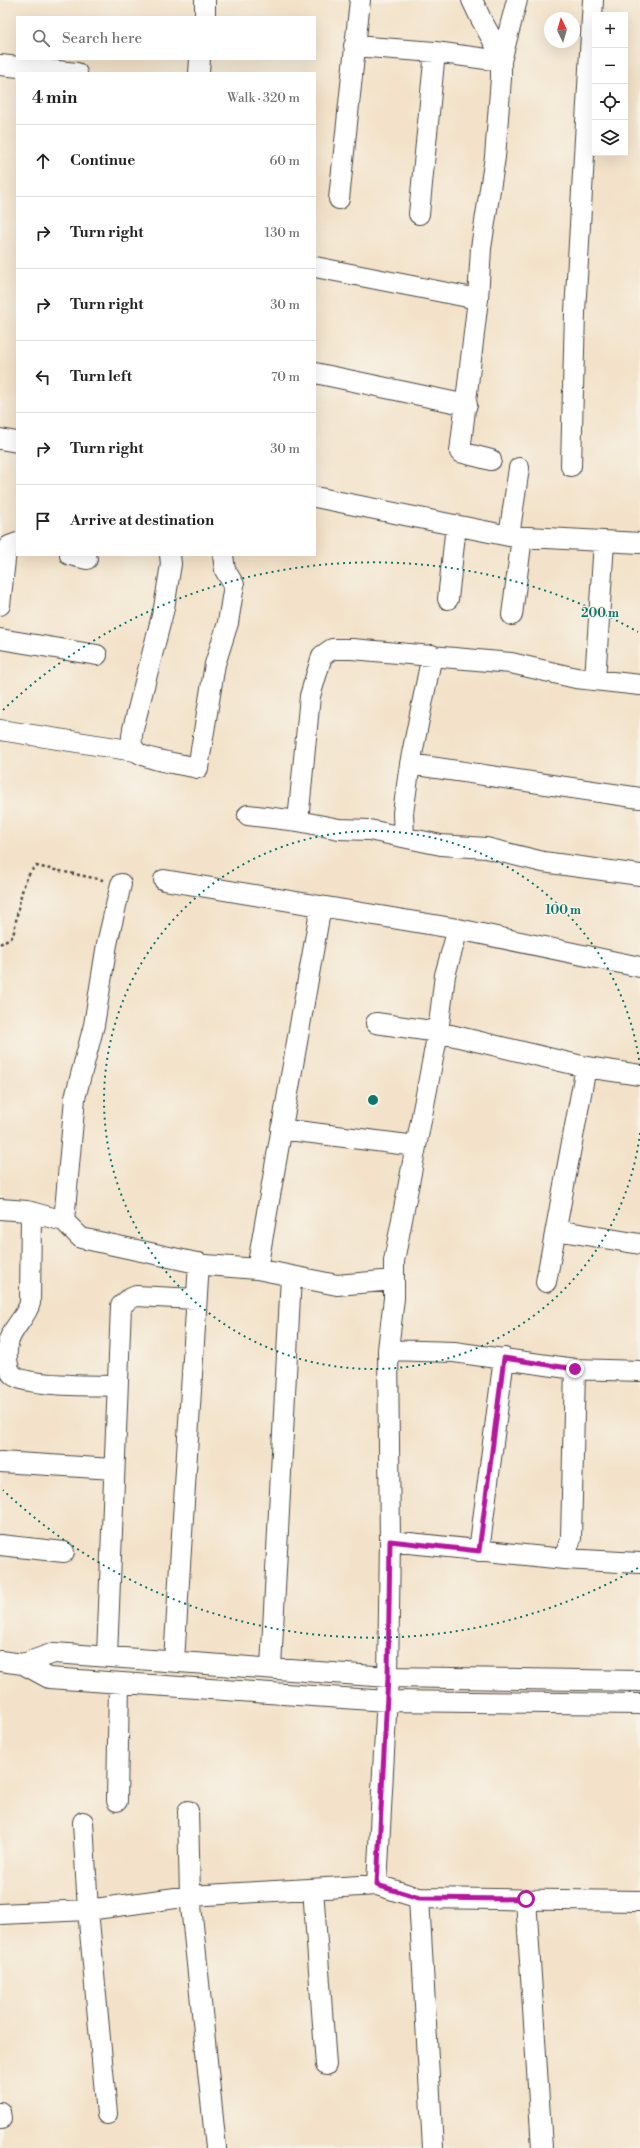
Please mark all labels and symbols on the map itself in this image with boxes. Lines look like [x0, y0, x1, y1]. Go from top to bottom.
north arrow [544, 12, 580, 48]
text: 200 m [581, 606, 619, 621]
text: 100 m [545, 903, 581, 918]
centre of rings [366, 1093, 380, 1107]
route end [566, 1360, 584, 1378]
route start [517, 1890, 535, 1908]

